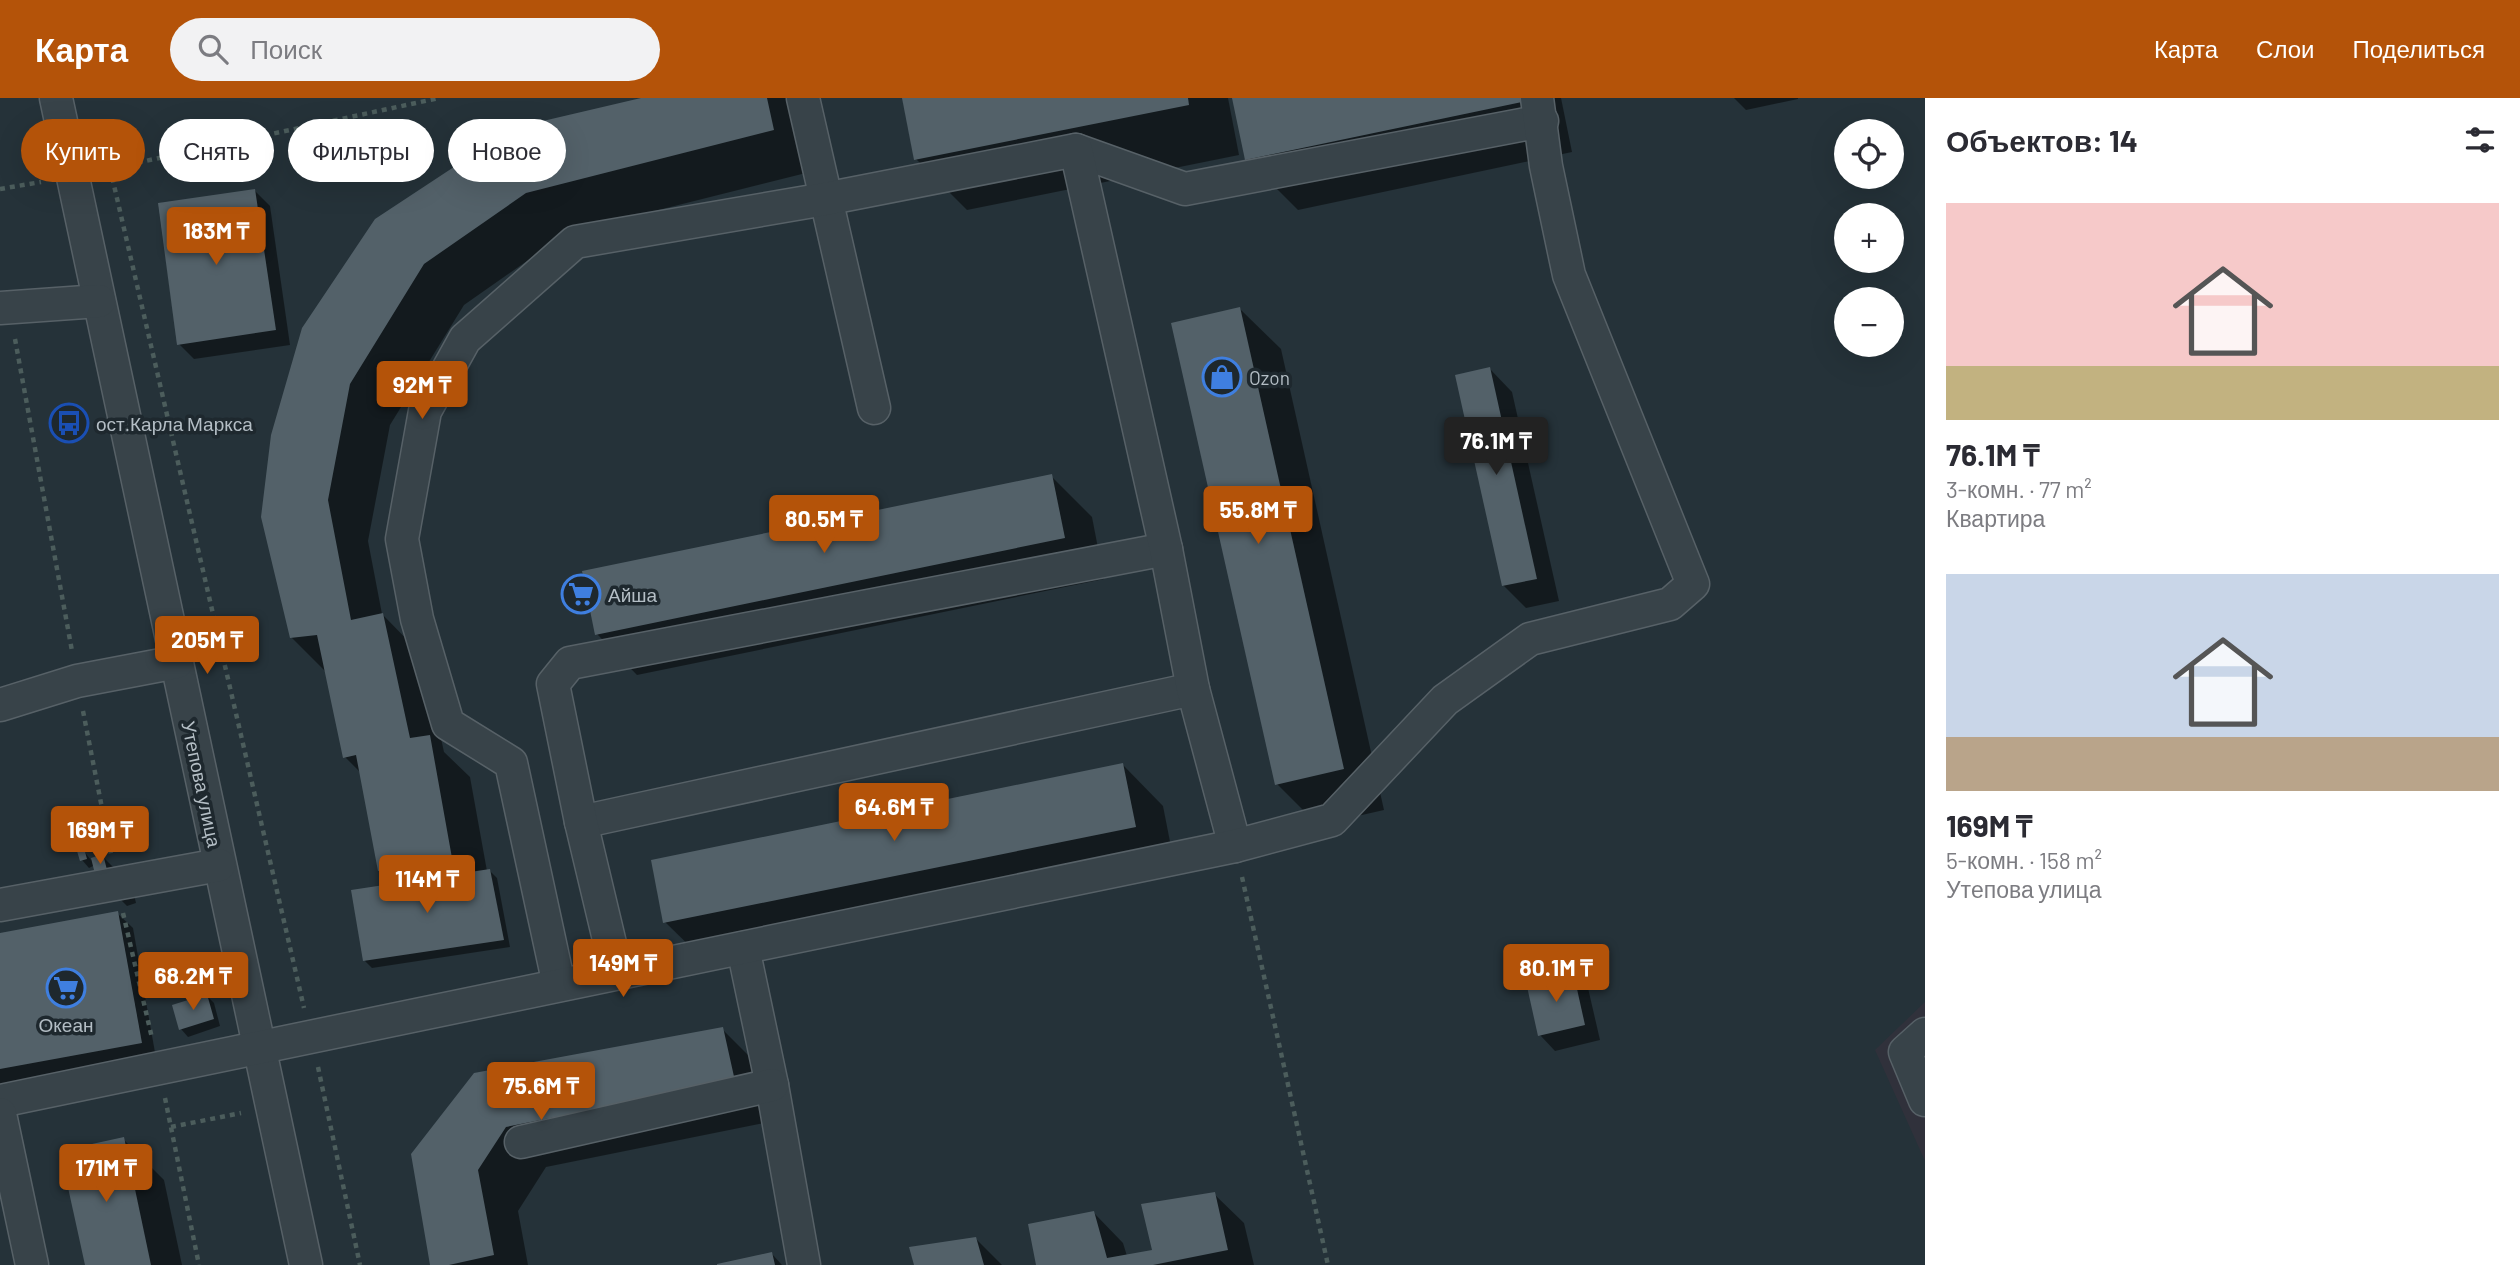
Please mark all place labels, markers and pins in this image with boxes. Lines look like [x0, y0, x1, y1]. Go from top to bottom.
pin: 183M ₸ [159, 208, 273, 267]
shop icon: Ozon [1201, 356, 1243, 398]
pin: 92M ₸ [373, 362, 471, 421]
place label: Ozon [1249, 366, 1290, 389]
bus stop icon: ост.Карла Маркса [48, 402, 90, 444]
place label: ост.Карла Маркса [96, 412, 253, 435]
pin: 76.1M ₸ [1431, 418, 1561, 477]
pin: 55.8M ₸ [1193, 486, 1323, 546]
pin: 80.5M ₸ [759, 496, 889, 555]
supermarket icon: Айша [560, 573, 602, 615]
place label: Айша [608, 583, 658, 606]
pin: 205M ₸ [150, 616, 264, 676]
pin: 64.6M ₸ [829, 784, 959, 843]
pin: 169M ₸ [43, 806, 157, 866]
pin: 114M ₸ [370, 856, 484, 915]
pin: 149M ₸ [566, 940, 680, 999]
pin: 80.1M ₸ [1491, 944, 1621, 1004]
pin: 68.2M ₸ [128, 953, 258, 1012]
supermarket icon: Океан [45, 967, 87, 1009]
place label: Океан [39, 1013, 93, 1036]
pin: 75.6M ₸ [476, 1062, 606, 1122]
pin: 171M ₸ [49, 1144, 163, 1204]

